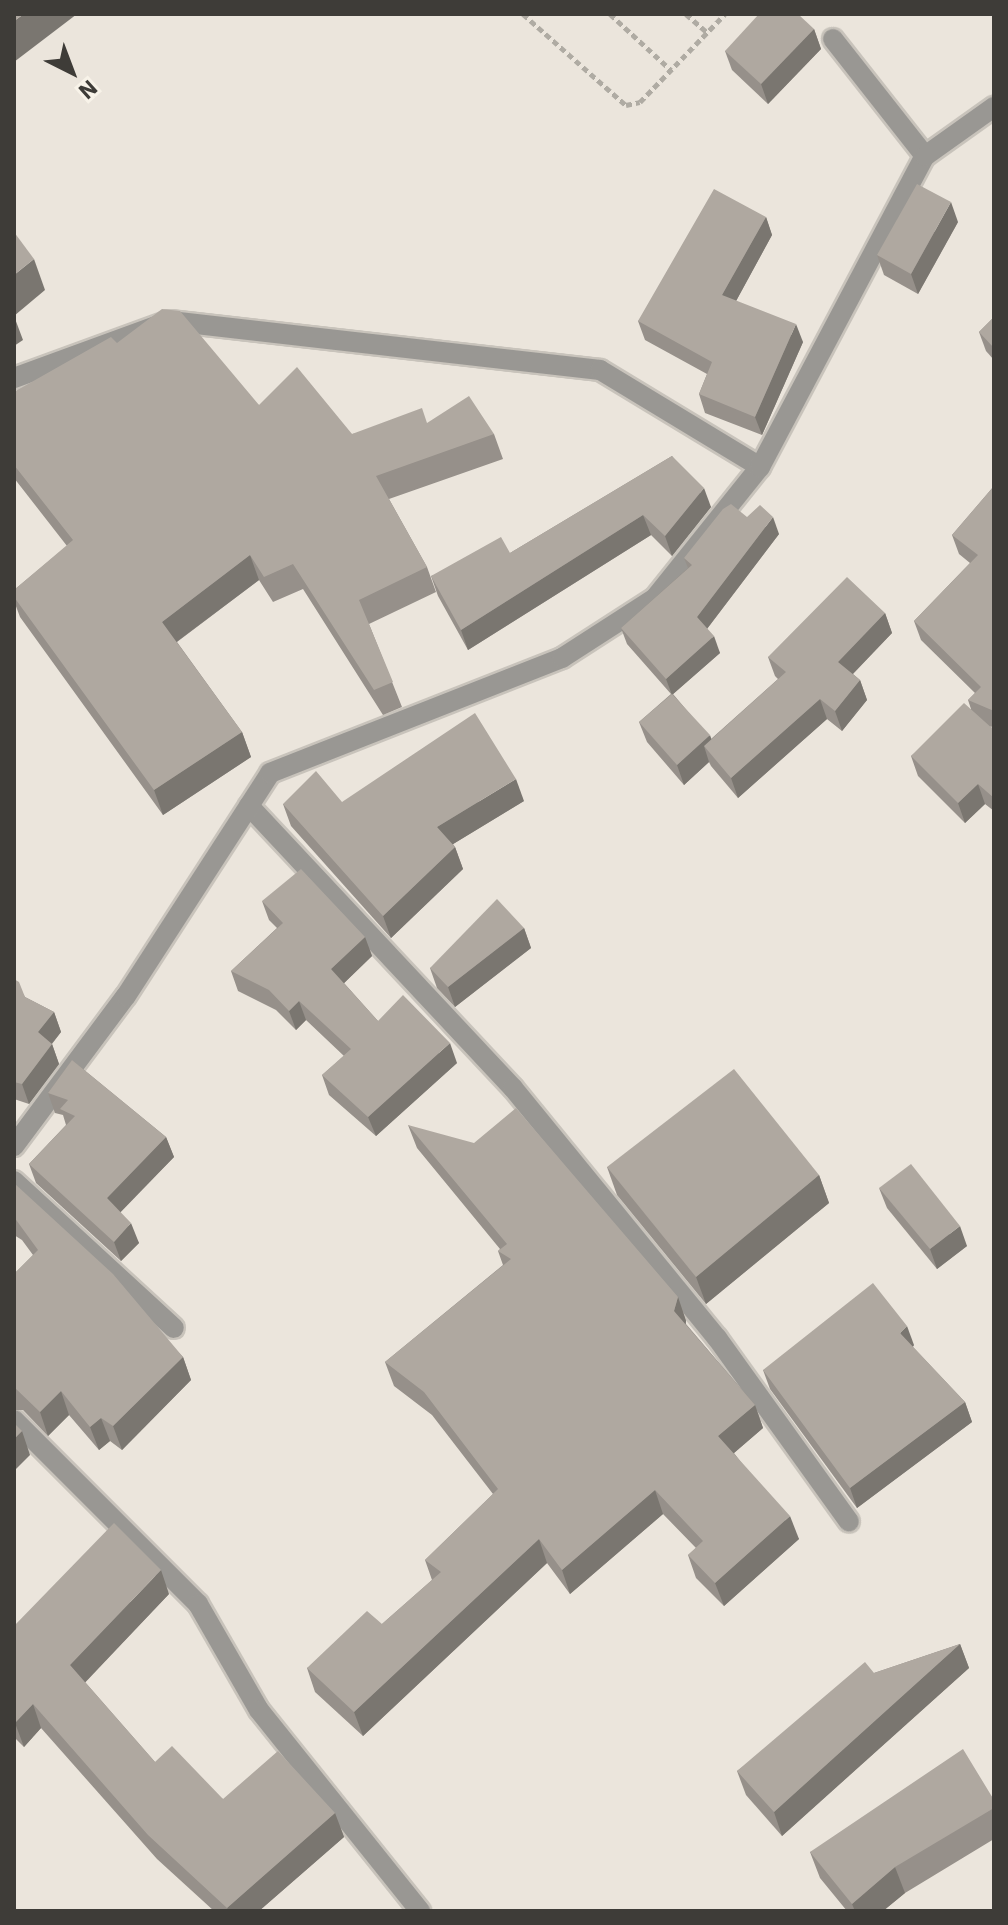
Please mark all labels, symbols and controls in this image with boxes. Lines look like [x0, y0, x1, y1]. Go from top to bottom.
north arrow [32, 32, 112, 112]
text: N [73, 74, 104, 106]

